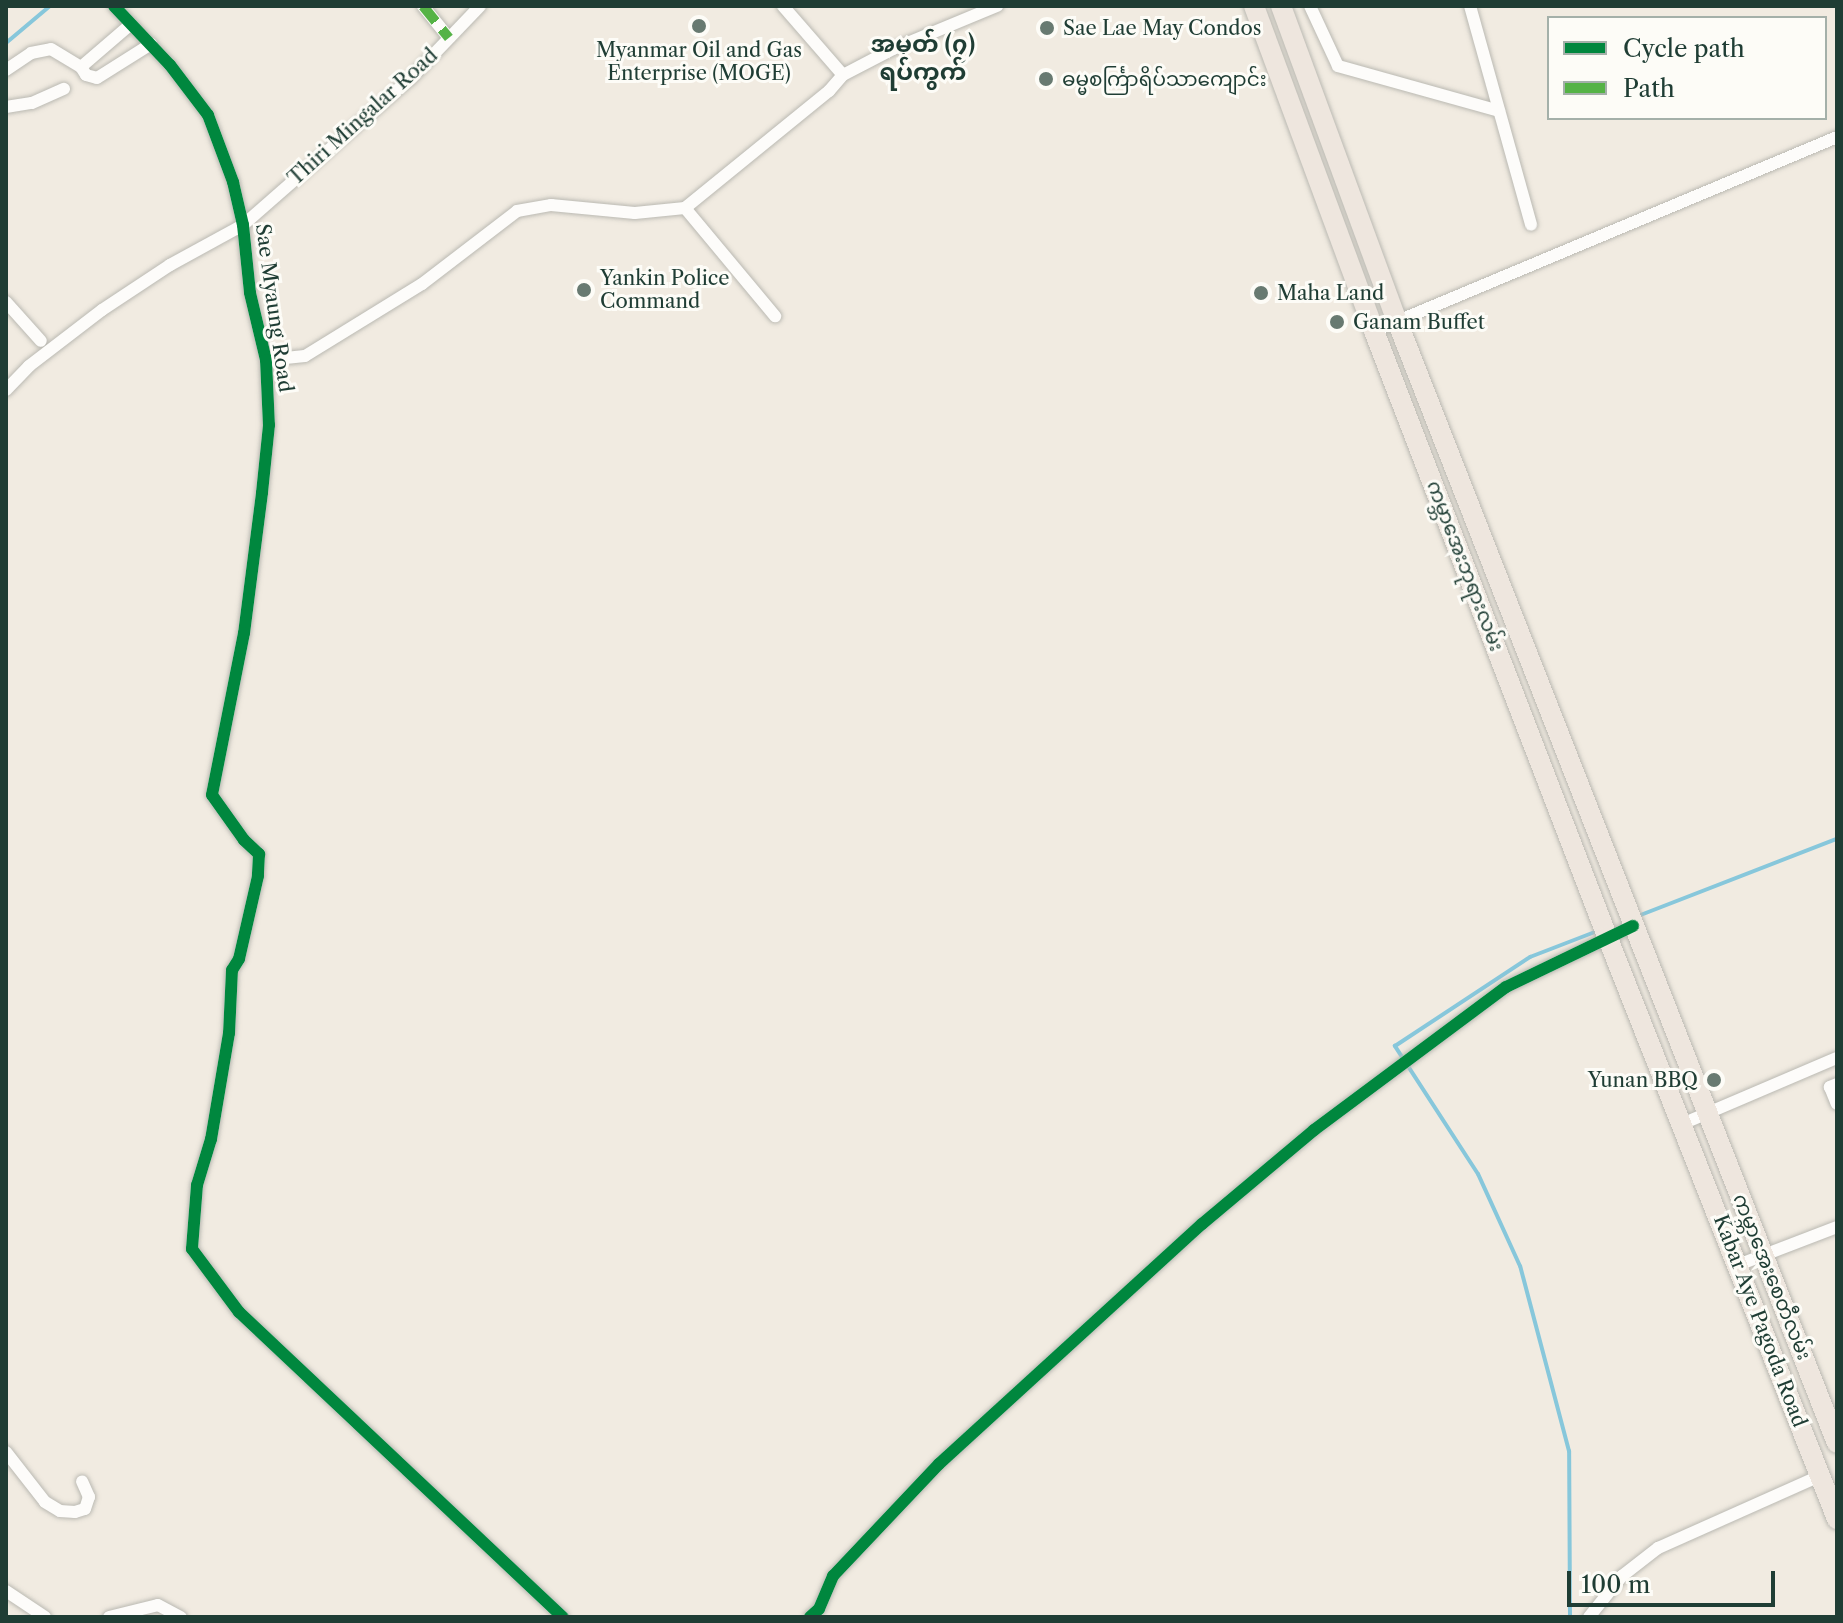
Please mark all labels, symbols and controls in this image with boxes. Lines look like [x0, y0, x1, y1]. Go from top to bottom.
place label: Sae Lae May Condos [1063, 16, 1262, 40]
legend [1547, 16, 1827, 120]
marker: Myanmar Oil and Gas Enterprise (MOGE) [690, 17, 708, 35]
marker: Sae Lae May Condos [1038, 19, 1056, 37]
district label: အမှတ် (၇) ရပ်ကွက် [871, 30, 975, 86]
text: Cycle path [1623, 34, 1745, 63]
place label: Myanmar Oil and Gas Enterprise (MOGE) [596, 38, 802, 85]
street label: Thiri Mingalar Road [283, 44, 443, 190]
place label: ဓမ္မစင်္ကြာရိပ်သာကျောင်း [1062, 67, 1267, 91]
marker: ဓမ္မစင်္ကြာရိပ်သာကျောင်း [1037, 70, 1055, 88]
text: Path [1623, 74, 1675, 103]
street label: Sae Myaung Road [250, 222, 298, 394]
place label: Yankin Police Command [600, 266, 730, 313]
marker: Yankin Police Command [575, 281, 593, 299]
place label: Maha Land [1277, 281, 1384, 305]
marker: Maha Land [1252, 284, 1270, 302]
place label: Ganam Buffet [1353, 310, 1485, 334]
marker: Ganam Buffet [1328, 313, 1346, 331]
street label: ကမ္ဘာအေးဘုရားလမ်း [1421, 477, 1509, 655]
place label: Yunan BBQ [1588, 1068, 1698, 1092]
marker: Yunan BBQ [1705, 1071, 1723, 1089]
street label: ကမ္ဘာအေးစေတီလမ်း [1728, 1190, 1816, 1364]
street label: Kabar Aye Pagoda Road [1708, 1211, 1812, 1431]
scale bar [1571, 1555, 1779, 1605]
text: 100 m [1581, 1570, 1650, 1599]

